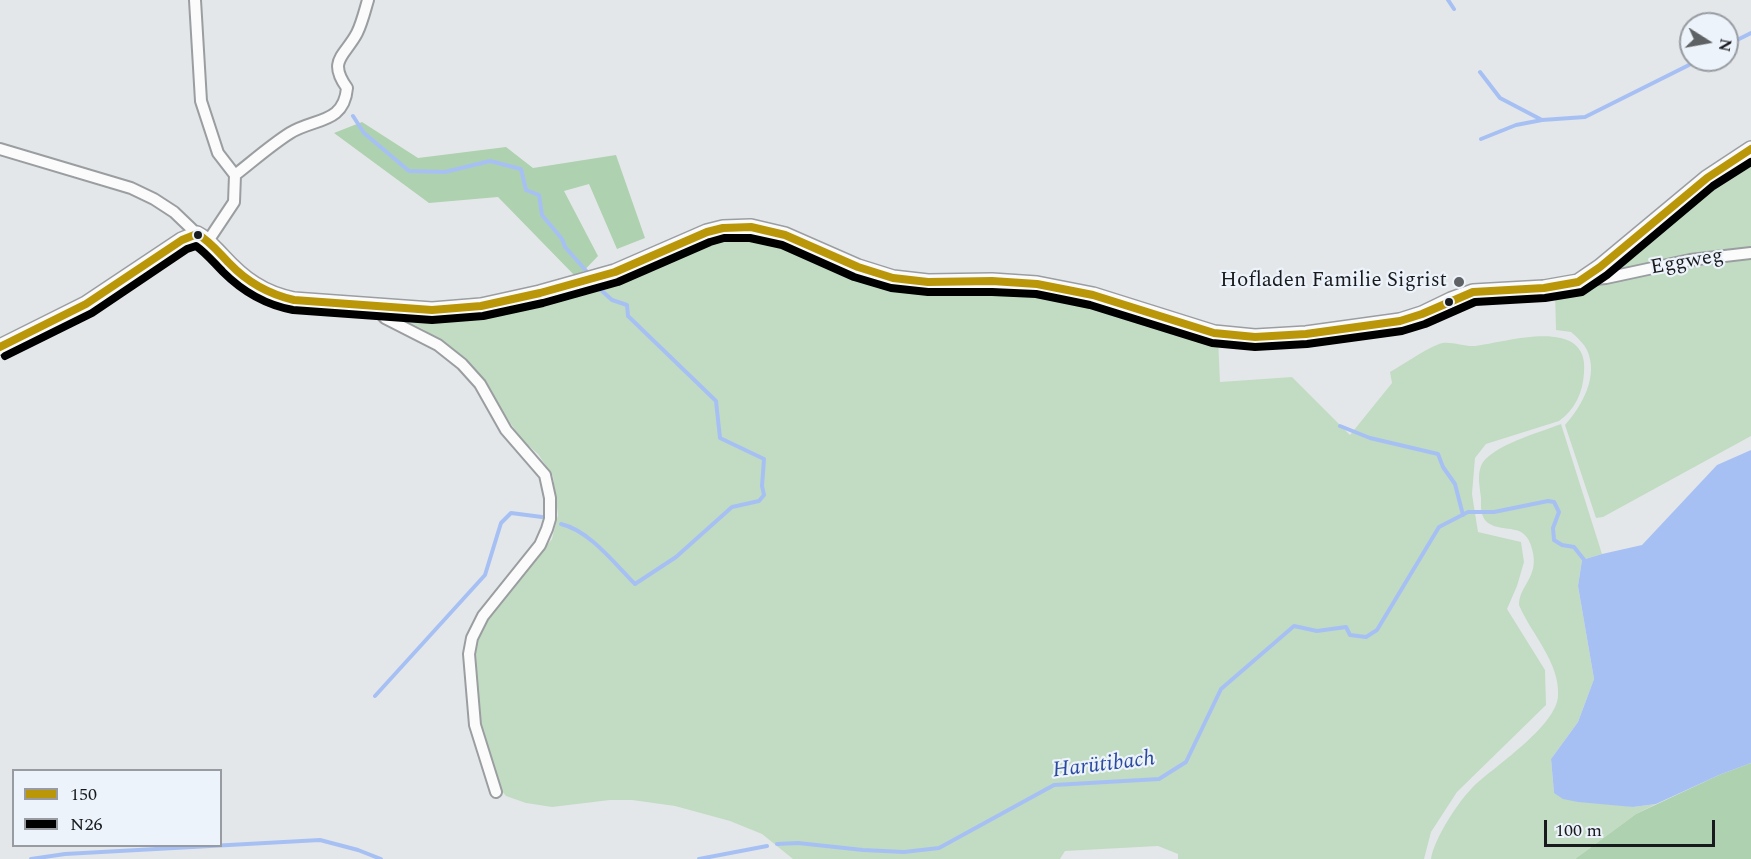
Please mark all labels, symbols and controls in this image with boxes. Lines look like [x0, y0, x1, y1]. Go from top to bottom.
north arrow [1679, 12, 1739, 72]
text: N [1712, 36, 1738, 54]
unlabelled marker [192, 229, 204, 241]
street label: Eggweg [1649, 244, 1725, 282]
place label: Hofladen Familie Sigrist [1220, 269, 1447, 295]
marker: Hofladen Familie Sigrist [1452, 275, 1466, 289]
unlabelled marker [1443, 296, 1455, 308]
water label: Harütibach [1051, 747, 1157, 785]
legend [12, 769, 222, 847]
text: 150 [70, 781, 97, 808]
scale bar [1547, 808, 1718, 846]
text: N26 [70, 811, 102, 838]
text: 100 m [1555, 817, 1602, 844]

